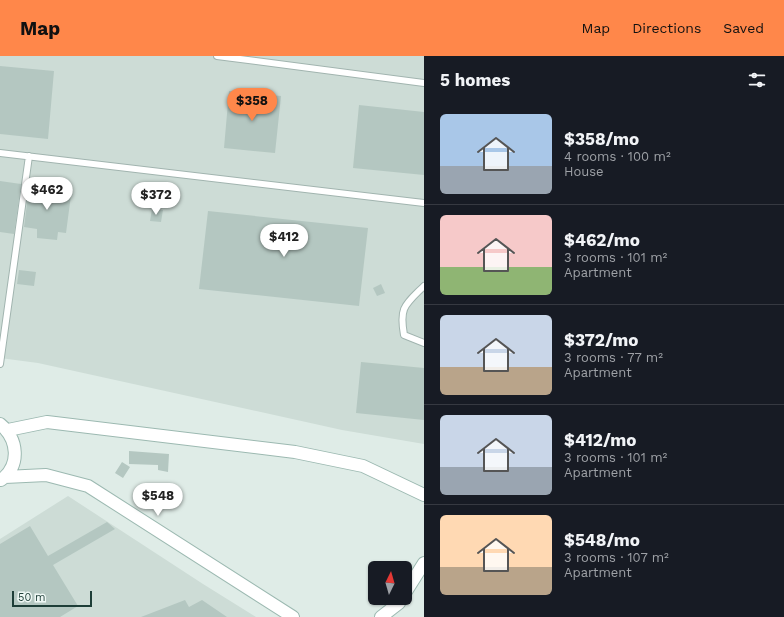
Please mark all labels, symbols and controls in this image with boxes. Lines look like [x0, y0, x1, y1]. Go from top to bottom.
text: Map [20, 17, 60, 40]
text: Map [582, 20, 610, 36]
text: Directions [632, 20, 701, 36]
text: Saved [723, 20, 764, 36]
icon: filters [746, 69, 768, 91]
text: 5 homes [440, 70, 510, 90]
pin: $358 [228, 88, 276, 122]
text: $358 [236, 93, 268, 108]
text: $358/mo [564, 129, 639, 149]
icon: home [472, 130, 520, 178]
text: 4 rooms · 100 m² [564, 149, 671, 164]
text: House [564, 164, 604, 179]
pin: $462 [23, 177, 71, 211]
text: $462 [31, 182, 63, 197]
pin: $372 [132, 182, 180, 216]
text: $372 [140, 187, 172, 202]
pin: $412 [260, 224, 308, 258]
text: $412 [269, 229, 299, 244]
text: $462/mo [564, 230, 640, 250]
icon: home [472, 231, 520, 279]
text: 3 rooms · 101 m² [564, 250, 667, 265]
text: Apartment [564, 265, 632, 280]
text: $372/mo [564, 330, 639, 350]
icon: home [472, 331, 520, 379]
text: 3 rooms · 77 m² [564, 350, 663, 365]
text: Apartment [564, 365, 632, 380]
text: $412/mo [564, 430, 636, 450]
icon: home [472, 431, 520, 479]
text: 3 rooms · 101 m² [564, 450, 667, 465]
text: Apartment [564, 465, 632, 480]
pin: $548 [134, 483, 182, 517]
text: $548 [142, 488, 174, 503]
text: $548/mo [564, 530, 640, 550]
icon: home [472, 531, 520, 579]
text: 3 rooms · 107 m² [564, 550, 669, 565]
north arrow [368, 561, 412, 605]
map controls [368, 561, 412, 605]
text: Apartment [564, 565, 632, 580]
scale bar [12, 589, 92, 608]
text: 50 m [18, 591, 45, 604]

